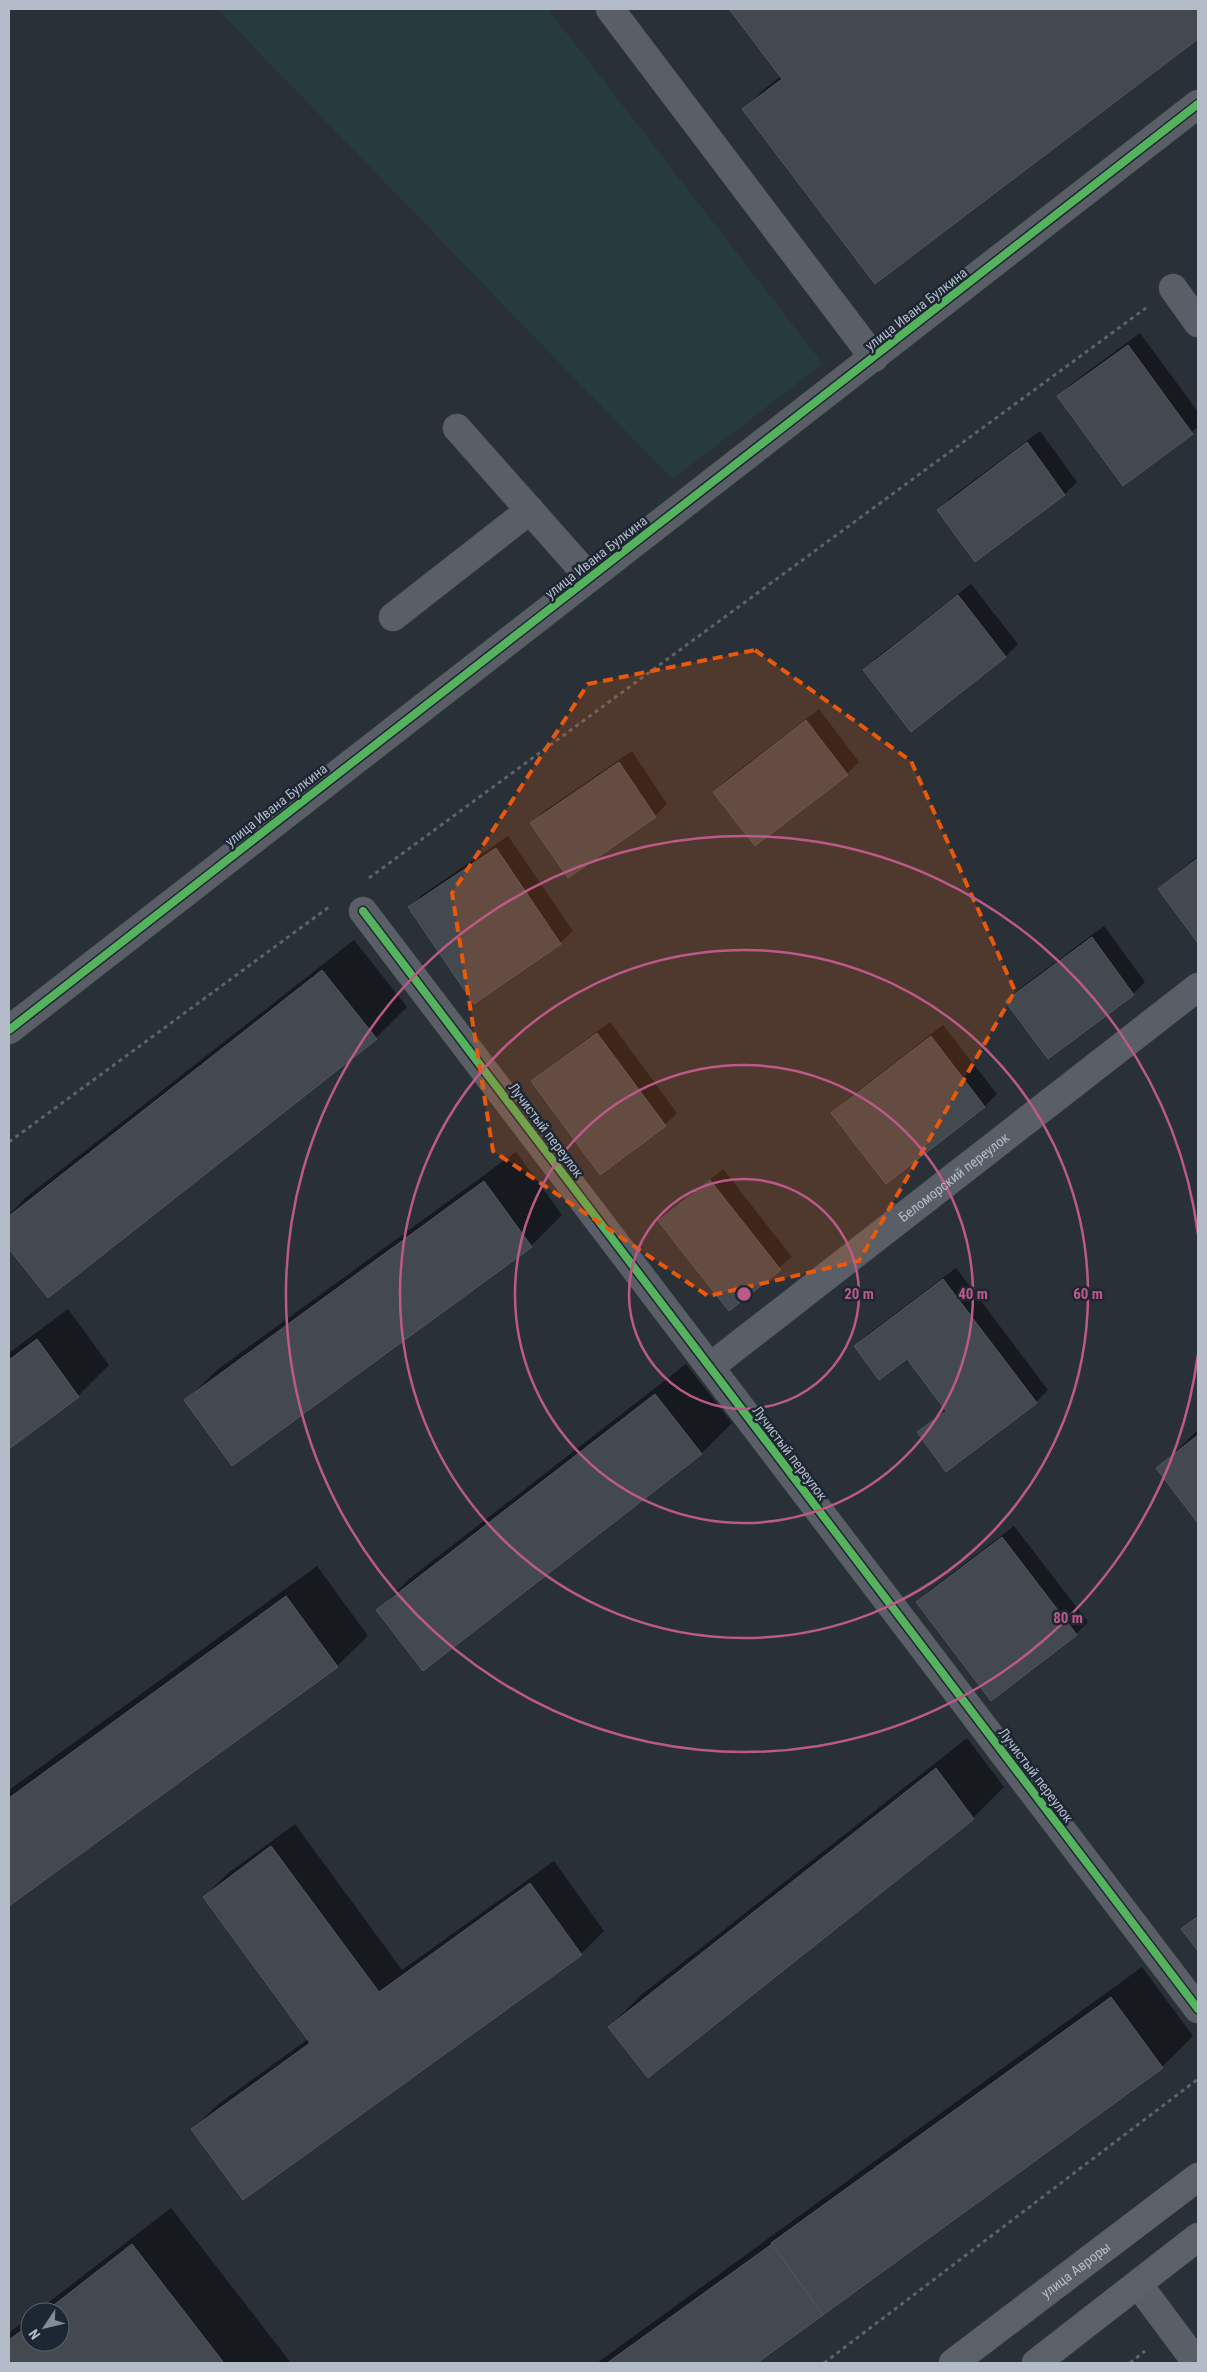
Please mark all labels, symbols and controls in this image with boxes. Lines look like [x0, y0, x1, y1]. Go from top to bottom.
street label: улица Ивана Булкина [862, 264, 970, 354]
street label: улица Ивана Булкина [542, 512, 650, 602]
street label: улица Ивана Булкина [222, 760, 330, 850]
street label: Лучистый переулок [505, 1080, 587, 1181]
street label: Беломорский переулок [895, 1129, 1012, 1225]
centre of rings [735, 1285, 753, 1303]
text: 20 m [844, 1285, 874, 1303]
text: 40 m [958, 1285, 988, 1303]
text: 60 m [1073, 1285, 1103, 1303]
street label: Лучистый переулок [749, 1403, 831, 1504]
text: 80 m [1053, 1609, 1083, 1627]
street label: Лучистый переулок [995, 1725, 1077, 1826]
street label: улица Авроры [1038, 2239, 1113, 2301]
north arrow [20, 2302, 70, 2352]
text: N [25, 2326, 43, 2343]

